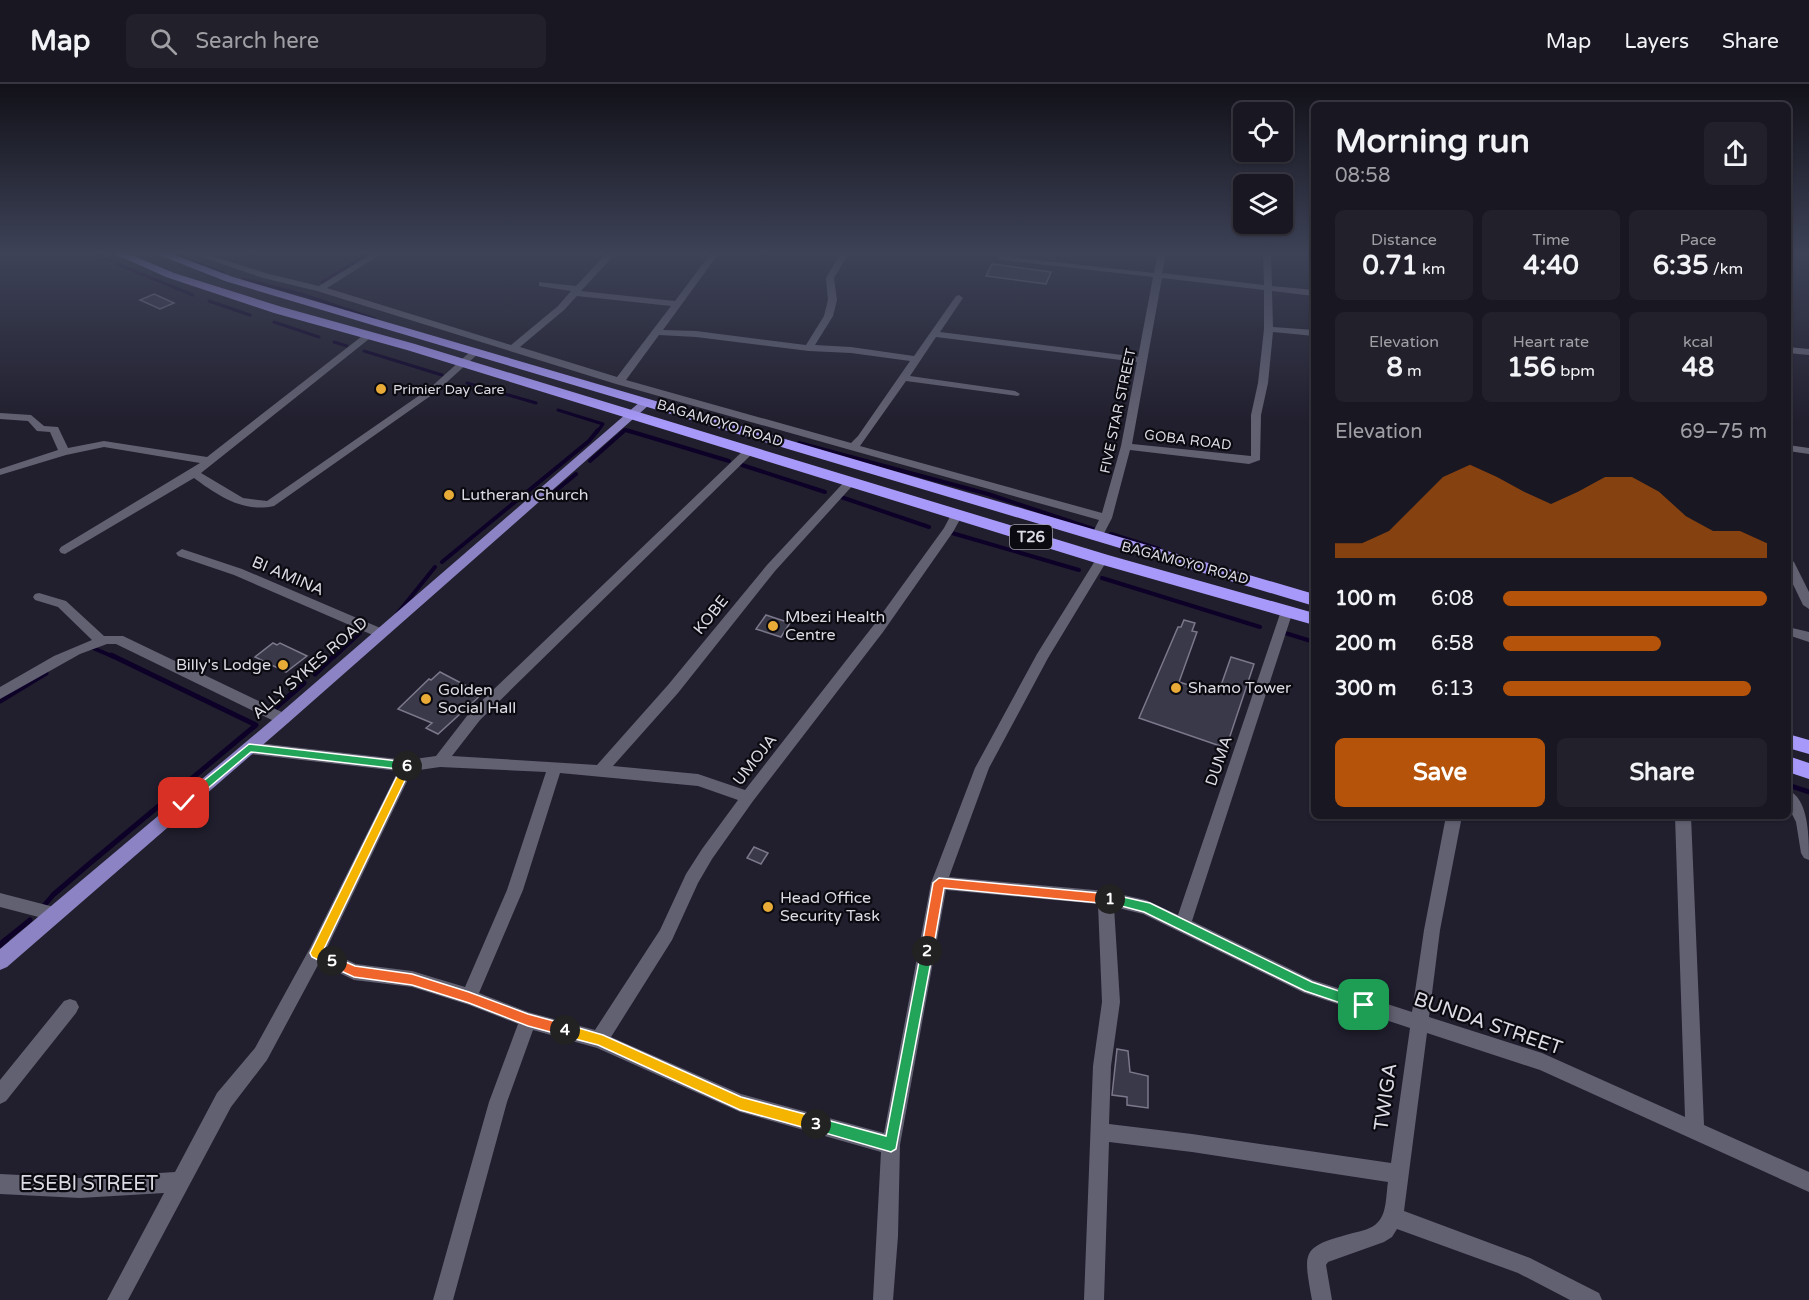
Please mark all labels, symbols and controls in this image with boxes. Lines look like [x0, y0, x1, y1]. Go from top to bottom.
search box [126, 14, 546, 68]
text: Map [30, 24, 90, 58]
icon: search [147, 25, 180, 58]
text: Search here [195, 28, 319, 54]
text: Map [1546, 29, 1591, 54]
text: Layers [1624, 29, 1689, 54]
text: Share [1722, 29, 1779, 54]
map controls [1233, 102, 1293, 234]
button: locate [1233, 102, 1293, 162]
text: Morning run [1335, 122, 1530, 161]
button: share [1704, 122, 1767, 185]
text: 08:58 [1335, 164, 1390, 188]
button: layers [1233, 174, 1293, 234]
text: Distance [1371, 230, 1437, 250]
text: Time [1532, 230, 1570, 250]
text: Pace [1680, 230, 1716, 250]
text: 0.71 [1362, 250, 1418, 281]
text: 4:40 [1523, 250, 1579, 281]
text: 6:35 [1653, 250, 1709, 281]
text: km [1418, 259, 1446, 279]
text: /km [1709, 259, 1743, 279]
text: Elevation [1369, 332, 1439, 352]
text: Heart rate [1513, 332, 1589, 352]
text: kcal [1683, 332, 1713, 352]
street label: FIVE STAR STREET [1096, 346, 1140, 475]
text: 8 [1386, 352, 1403, 383]
text: 156 [1507, 352, 1556, 383]
text: 48 [1682, 352, 1714, 383]
text: m [1403, 361, 1422, 381]
text: bpm [1556, 361, 1595, 381]
place label: Primier Day Care [393, 381, 504, 398]
marker: Primier Day Care [374, 382, 388, 396]
street label: BAGAMOYO ROAD [655, 396, 785, 450]
text: Elevation [1335, 420, 1422, 444]
text: 69–75 m [1680, 420, 1767, 444]
street label: GOBA ROAD [1143, 426, 1233, 454]
place label: Lutheran Church [461, 485, 589, 505]
marker: Lutheran Church [442, 488, 456, 502]
road number: T26 [1010, 525, 1052, 549]
street label: BAGAMOYO ROAD [1120, 538, 1250, 588]
street label: BI AMINA [249, 552, 327, 600]
text: 100 m [1335, 587, 1396, 611]
text: 6:08 [1431, 587, 1474, 611]
street label: KOBE [689, 591, 733, 639]
place label: Mbezi Health Centre [785, 607, 885, 645]
street label: ALLY SYKES ROAD [248, 612, 372, 724]
marker: Mbezi Health Centre [766, 619, 780, 633]
text: 200 m [1335, 632, 1396, 656]
text: 6:58 [1431, 632, 1474, 656]
place label: Billy's Lodge [176, 655, 271, 675]
marker: Billy's Lodge [276, 658, 290, 672]
text: 300 m [1335, 677, 1396, 701]
text: 6:13 [1431, 677, 1474, 701]
place label: Shamo Tower [1188, 678, 1292, 698]
place label: Golden Social Hall [438, 680, 516, 718]
marker: Shamo Tower [1169, 681, 1183, 695]
marker: Golden Social Hall [419, 692, 433, 706]
street label: UMOJA [729, 730, 781, 790]
street label: DUMA [1201, 733, 1237, 789]
button: Save [1335, 738, 1545, 807]
button: Share [1557, 738, 1767, 807]
pin: 6 [392, 751, 422, 781]
text: 6 [402, 756, 412, 776]
pin [158, 777, 209, 828]
icon: check [167, 786, 200, 819]
pin: 1 [1095, 884, 1125, 914]
place label: Head Office Security Task [780, 888, 880, 926]
text: 1 [1105, 889, 1115, 909]
marker: Head Office Security Task [761, 900, 775, 914]
pin: 2 [912, 936, 942, 966]
text: 2 [922, 941, 932, 961]
pin: 5 [317, 946, 347, 976]
text: 5 [327, 951, 337, 971]
pin [1338, 979, 1389, 1030]
street label: BUNDA STREET [1411, 987, 1565, 1061]
icon: arrive [1347, 988, 1380, 1021]
pin: 4 [550, 1015, 580, 1045]
text: 4 [560, 1020, 570, 1040]
street label: TWIGA [1369, 1062, 1403, 1132]
pin: 3 [801, 1109, 831, 1139]
text: 3 [811, 1114, 821, 1134]
street label: ESEBI STREET [20, 1172, 158, 1196]

